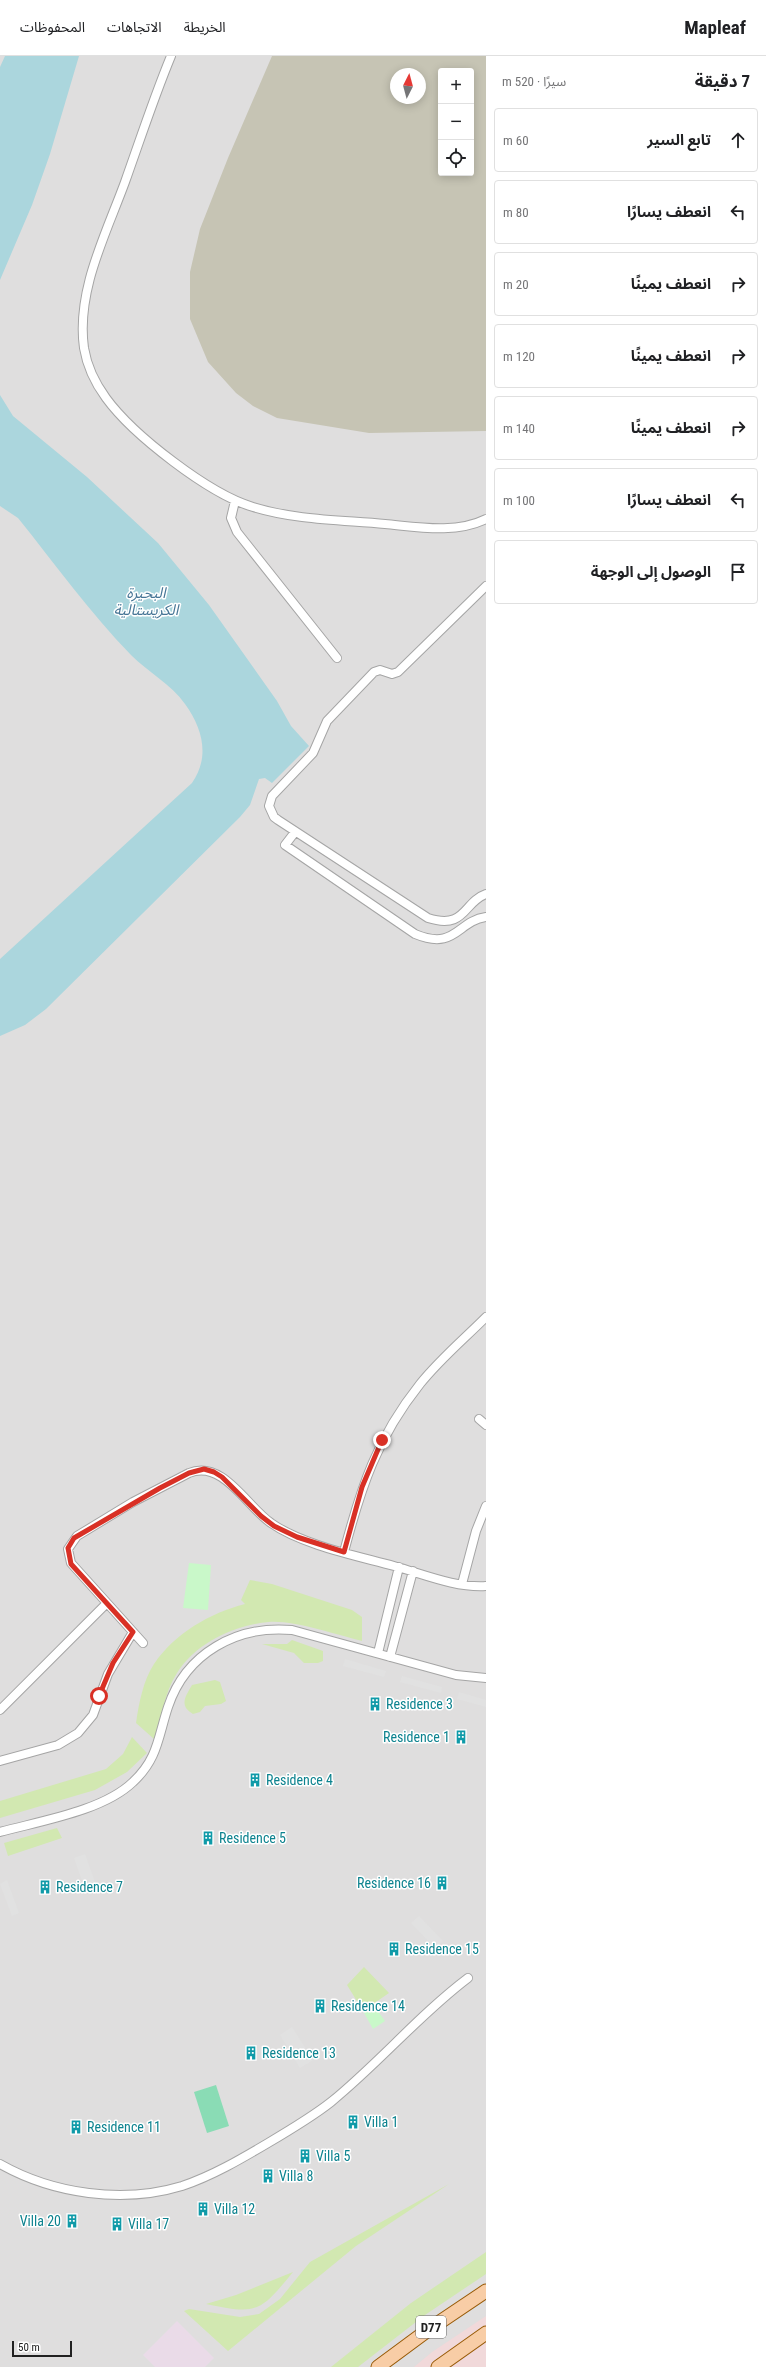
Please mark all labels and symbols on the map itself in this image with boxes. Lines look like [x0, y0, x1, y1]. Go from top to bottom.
north arrow [390, 68, 426, 104]
water label: البحيرة الكريستالية [114, 584, 180, 619]
route end [373, 1431, 391, 1449]
route start [90, 1687, 108, 1705]
building icon: Residence 3 [367, 1696, 383, 1712]
place label: Residence 3 [386, 1696, 453, 1712]
place label: Residence 1 [383, 1729, 450, 1745]
building icon: Residence 1 [453, 1729, 469, 1745]
building icon: Residence 4 [247, 1772, 263, 1788]
place label: Residence 4 [266, 1772, 333, 1788]
building icon: Residence 5 [200, 1830, 216, 1846]
place label: Residence 5 [219, 1830, 286, 1846]
place label: Residence 16 [357, 1875, 431, 1891]
building icon: Residence 16 [434, 1875, 450, 1891]
building icon: Residence 7 [37, 1879, 53, 1895]
place label: Residence 7 [56, 1879, 123, 1895]
building icon: Residence 15 [386, 1941, 402, 1957]
place label: Residence 15 [405, 1941, 479, 1957]
building icon: Residence 14 [312, 1998, 328, 2014]
place label: Residence 14 [331, 1998, 405, 2014]
building icon: Residence 13 [243, 2045, 259, 2061]
place label: Residence 13 [262, 2045, 336, 2061]
building icon: Villa 1 [345, 2114, 361, 2130]
place label: Villa 1 [364, 2114, 398, 2130]
building icon: Residence 11 [68, 2119, 84, 2135]
place label: Residence 11 [87, 2119, 161, 2135]
building icon: Villa 5 [297, 2148, 313, 2164]
place label: Villa 5 [316, 2148, 350, 2164]
building icon: Villa 8 [260, 2168, 276, 2184]
place label: Villa 8 [279, 2168, 313, 2184]
building icon: Villa 12 [195, 2201, 211, 2217]
place label: Villa 12 [214, 2201, 255, 2217]
place label: Villa 20 [20, 2213, 61, 2229]
building icon: Villa 20 [64, 2213, 80, 2229]
building icon: Villa 17 [109, 2216, 125, 2232]
place label: Villa 17 [128, 2216, 169, 2232]
road number: D77 [416, 2316, 446, 2338]
scale bar [12, 2339, 72, 2358]

